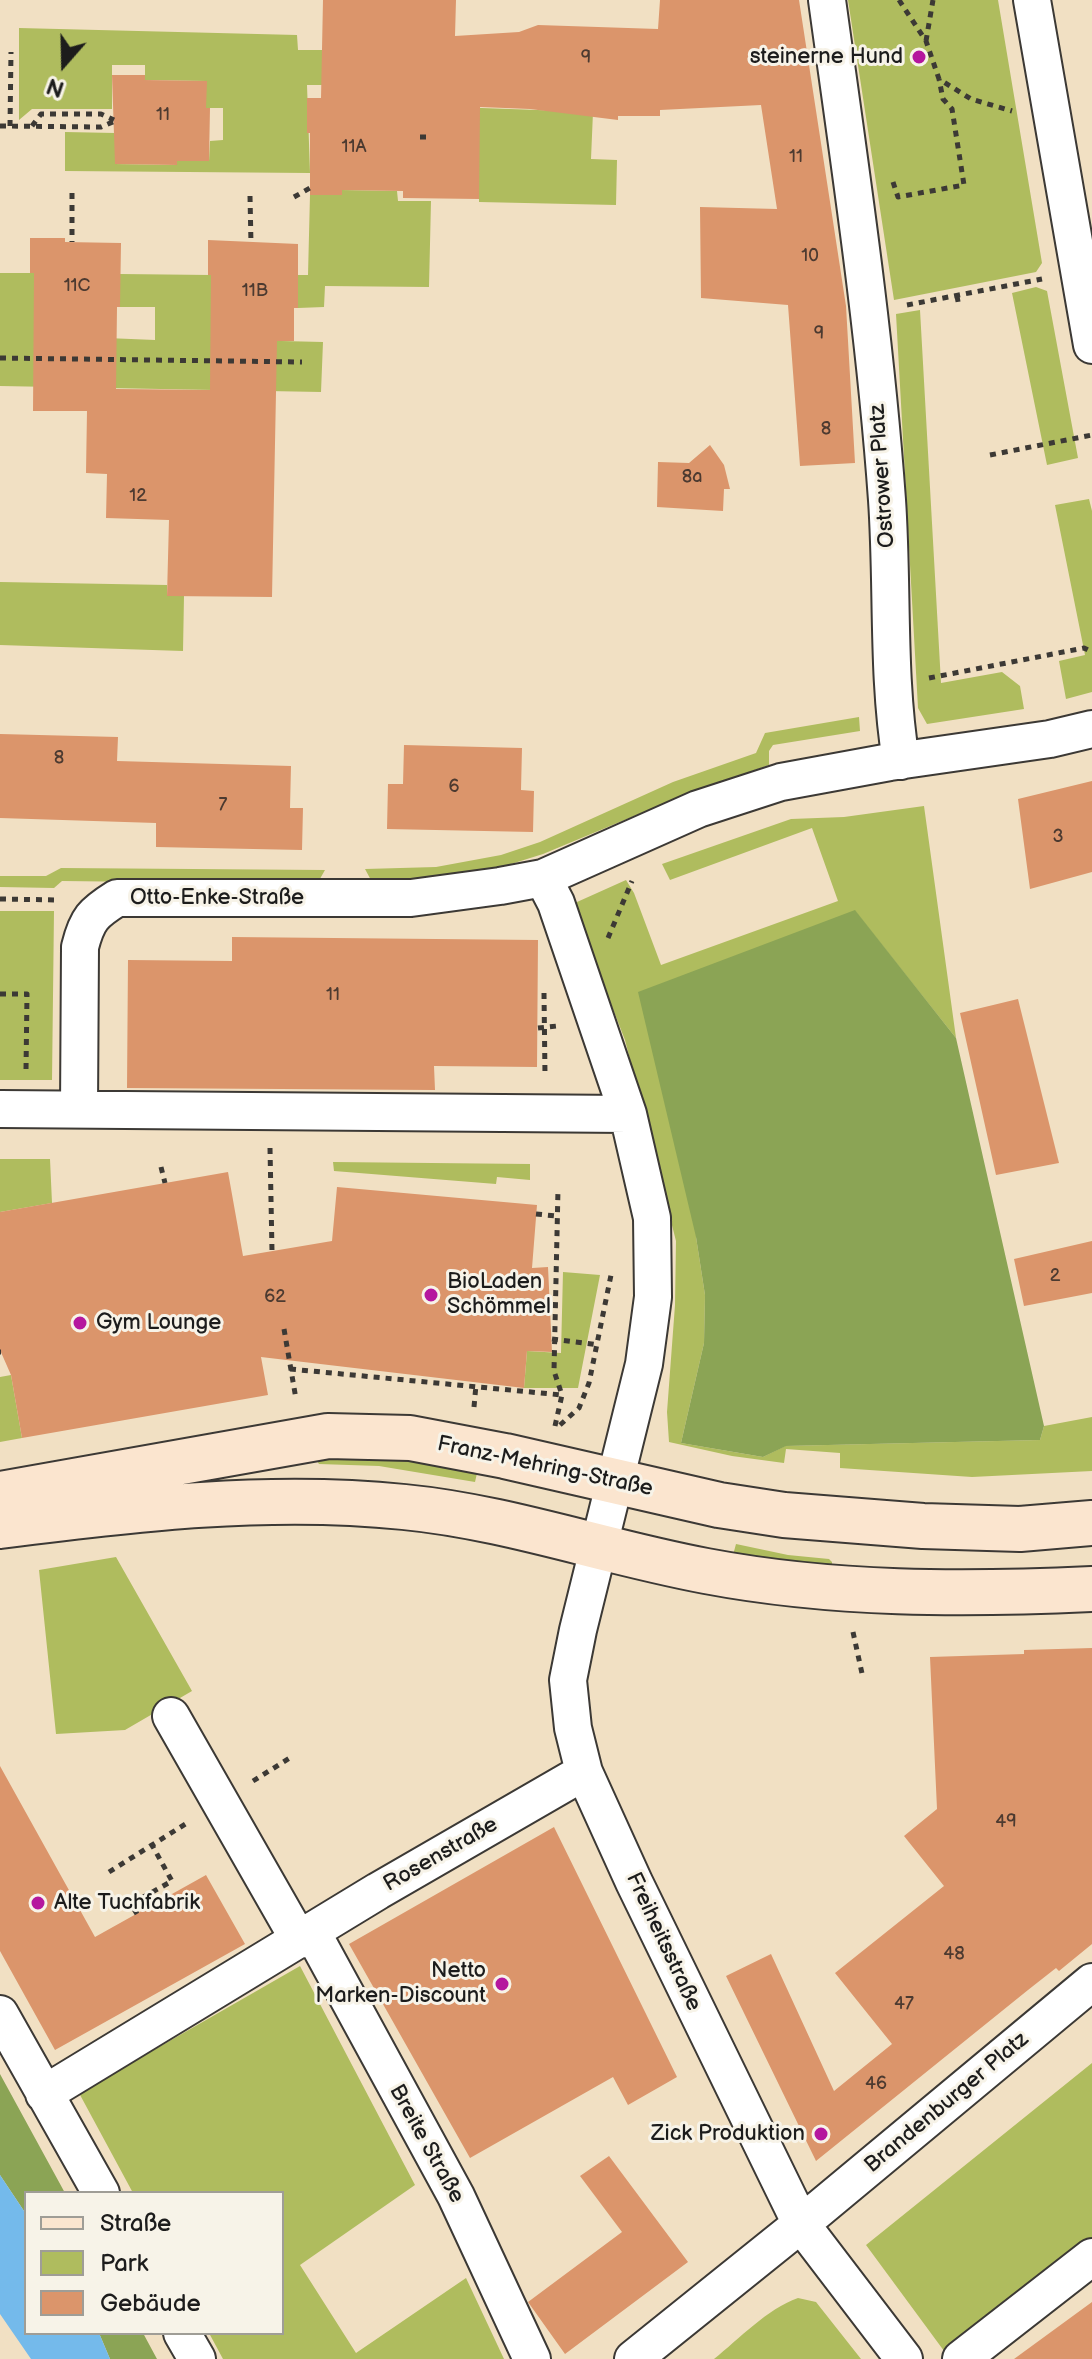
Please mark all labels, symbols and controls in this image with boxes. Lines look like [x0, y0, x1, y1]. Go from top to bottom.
north arrow [24, 24, 104, 104]
place label: steinerne Hund [750, 44, 903, 70]
house number: 9 [581, 47, 591, 69]
marker: steinerne Hund [910, 48, 928, 66]
text: N [43, 72, 68, 103]
house number: 11 [156, 104, 170, 126]
house number: 11A [342, 136, 366, 158]
house number: 11 [789, 146, 803, 168]
house number: 10 [801, 245, 819, 267]
house number: 11C [64, 275, 90, 297]
house number: 11B [242, 280, 268, 302]
house number: 9 [814, 323, 824, 345]
street label: Ostrower Platz [865, 403, 901, 549]
house number: 8 [821, 418, 831, 440]
house number: 8a [682, 466, 702, 488]
house number: 12 [129, 485, 147, 507]
house number: 8 [54, 747, 64, 769]
house number: 6 [449, 776, 459, 798]
house number: 7 [219, 794, 227, 816]
house number: 3 [1052, 826, 1064, 848]
street label: Otto-Enke-Straße [130, 885, 304, 911]
house number: 11 [326, 984, 340, 1006]
house number: 2 [1050, 1265, 1060, 1287]
place label: BioLaden Schömmel [447, 1269, 551, 1320]
house number: 62 [264, 1286, 286, 1308]
marker: BioLaden Schömmel [422, 1286, 440, 1304]
place label: Gym Lounge [96, 1310, 221, 1336]
marker: Gym Lounge [71, 1314, 89, 1332]
street label: Franz-Mehring-Straße [435, 1431, 655, 1503]
house number: 49 [995, 1811, 1017, 1833]
street label: Rosenstraße [379, 1812, 503, 1898]
street label: Freiheitsstraße [619, 1869, 707, 2015]
place label: Alte Tuchfabrik [54, 1890, 200, 1916]
marker: Alte Tuchfabrik [29, 1894, 47, 1912]
house number: 48 [943, 1943, 965, 1965]
place label: Netto Marken-Discount [315, 1958, 486, 2010]
marker: Netto Marken-Discount [493, 1975, 511, 1993]
house number: 47 [894, 1993, 914, 2015]
street label: Brandenburger Platz [860, 2027, 1034, 2179]
house number: 46 [865, 2073, 887, 2095]
street label: Breite Straße [383, 2080, 469, 2208]
place label: Zick Produktion [651, 2121, 805, 2147]
marker: Zick Produktion [812, 2125, 830, 2143]
legend [24, 2191, 284, 2335]
text: Straße [100, 2209, 171, 2238]
text: Park [100, 2249, 148, 2278]
text: Gebäude [100, 2289, 201, 2318]

